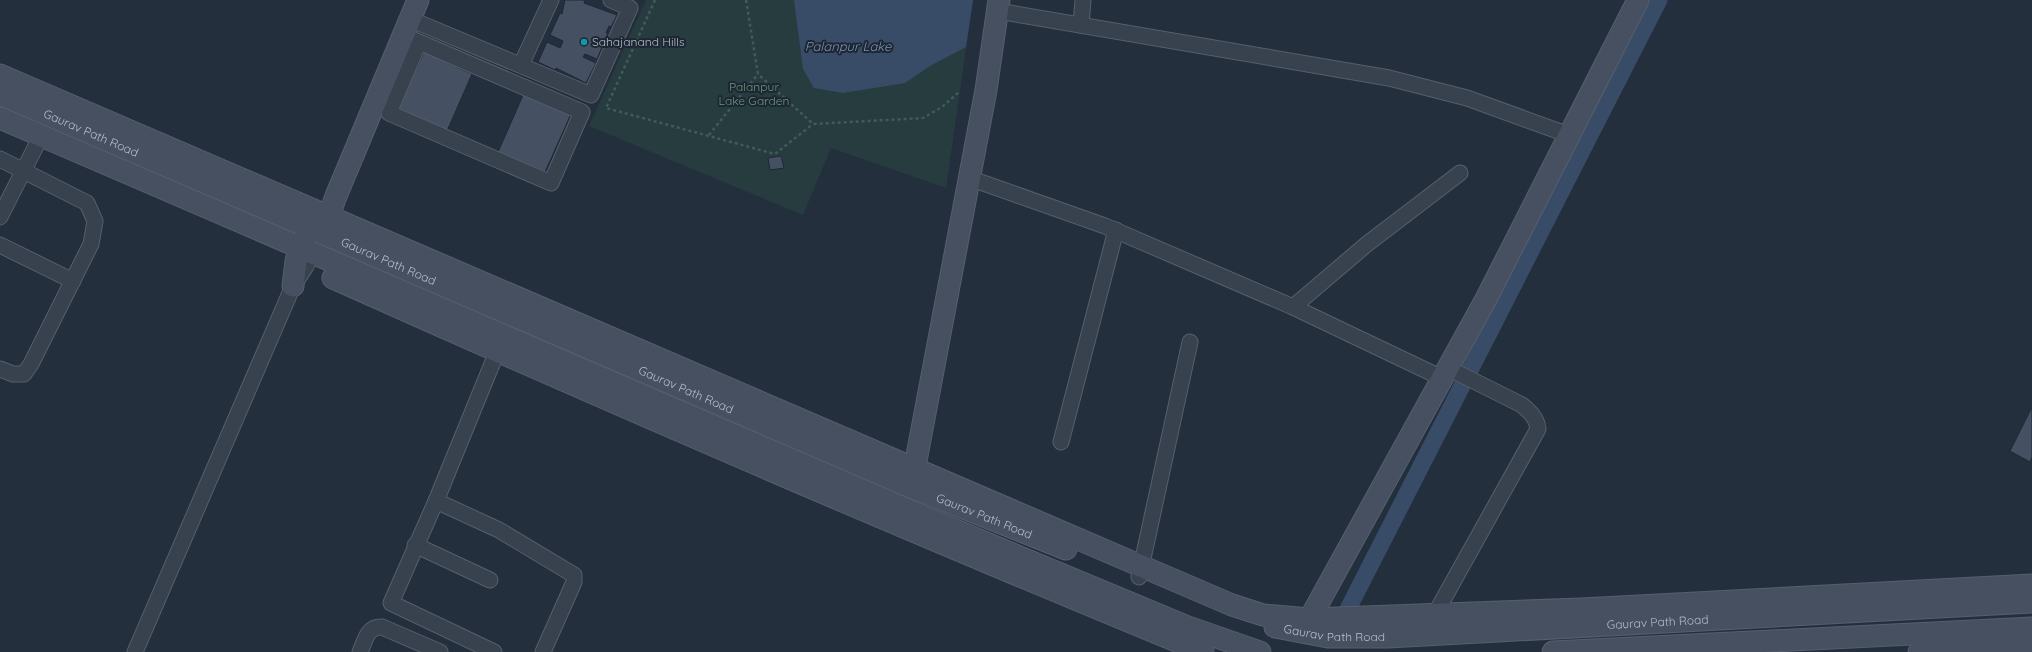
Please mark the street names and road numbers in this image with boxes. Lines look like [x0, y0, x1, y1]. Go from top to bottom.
street label: Gaurav Path Road [41, 106, 141, 160]
street label: Gaurav Path Road [339, 234, 438, 288]
street label: Gaurav Path Road [636, 362, 736, 417]
street label: Gaurav Path Road [934, 490, 1035, 542]
street label: Gaurav Path Road [1606, 612, 1709, 632]
street label: Gaurav Path Road [1282, 621, 1385, 644]

